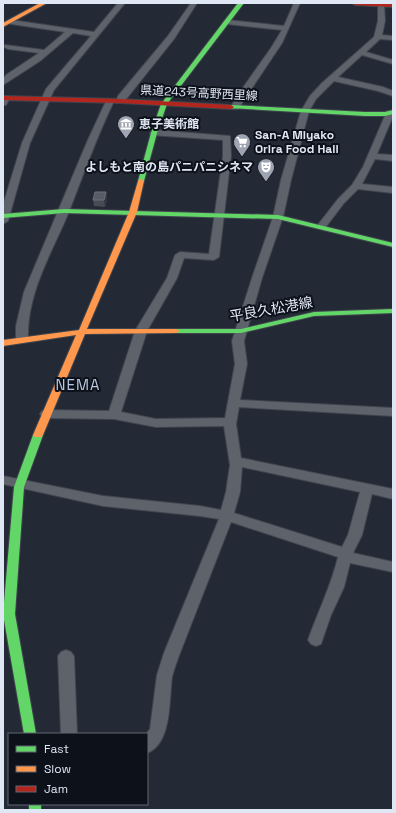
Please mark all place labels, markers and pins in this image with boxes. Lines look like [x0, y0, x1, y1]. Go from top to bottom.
museum icon: 恵子美術館 [116, 114, 136, 139]
place label: 恵子美術館 [139, 116, 199, 132]
place label: San-A Miyako Orira Food Hall [255, 127, 339, 157]
supermarket icon: San-A Miyako Orira Food Hall [232, 132, 252, 157]
theatre icon: よしもと南の島パニパニシネマ [256, 157, 276, 182]
place label: よしもと南の島パニパニシネマ [85, 159, 253, 175]

